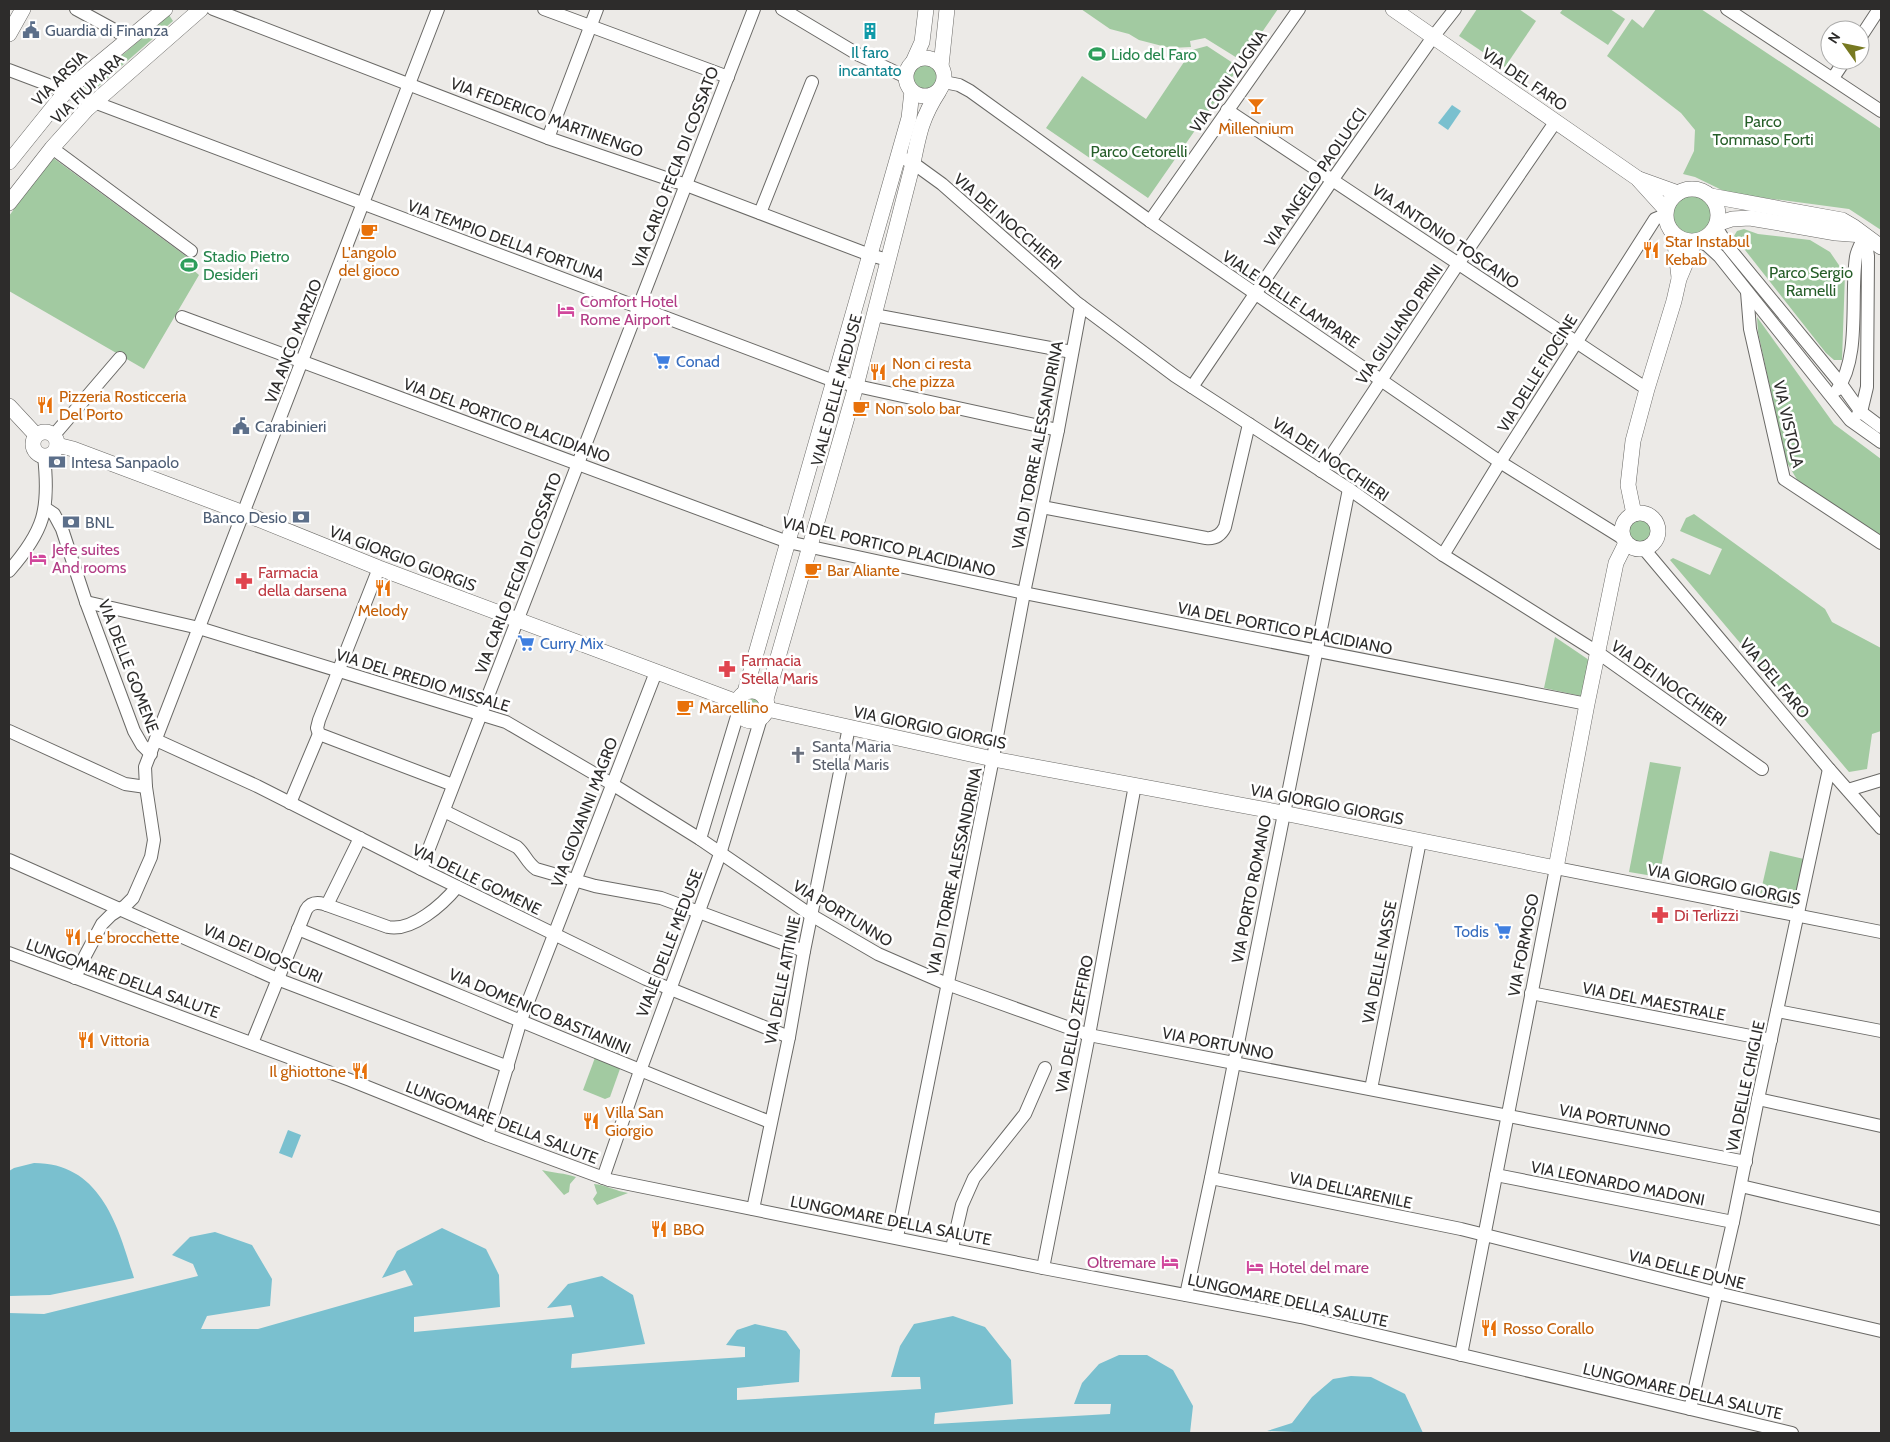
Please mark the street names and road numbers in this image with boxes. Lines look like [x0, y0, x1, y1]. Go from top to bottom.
street label: VIA CONI ZUGNA [1186, 26, 1271, 136]
street label: VIA DEL FARO [1478, 44, 1571, 115]
street label: VIA ARSIA [28, 47, 91, 110]
street label: VIA FIUMARA [47, 49, 128, 128]
street label: VIA CARLO FECIA DI COSSATO [628, 64, 723, 271]
street label: VIA FEDERICO MARTINENGO [448, 74, 646, 161]
street label: VIA ANGELO PAOLUCCI [1260, 104, 1371, 250]
street label: VIA DEI NOCCHIERI [950, 169, 1065, 273]
street label: VIA ANTONIO TOSCANO [1369, 180, 1523, 293]
street label: VIA TEMPIO DELLA FORTUNA [405, 196, 607, 285]
street label: VIALE DELLE LAMPARE [1219, 247, 1363, 352]
street label: VIA GIULIANO PRINI [1352, 260, 1447, 388]
street label: VIA ANCO MARZIO [261, 276, 326, 406]
street label: VIA DELLE FIOCINE [1494, 311, 1581, 436]
street label: VIALE DELLE MEDUSE [807, 312, 866, 468]
street label: VIA DI TORRE ALESSANDRINA [1008, 339, 1067, 551]
street label: VIA DEL PORTICO PLACIDIANO [401, 374, 613, 467]
street label: VIA VISTOLA [1769, 379, 1808, 470]
street label: VIA DEI NOCCHIERI [1269, 413, 1393, 505]
street label: VIA CARLO FECIA DI COSSATO [471, 470, 566, 677]
street label: VIA DEL PORTICO PLACIDIANO [780, 513, 997, 580]
street label: VIA GIORGIO GIORGIS [327, 522, 479, 595]
street label: VIA DELLE GOMENE [94, 597, 163, 736]
street label: VIA DEL PORTICO PLACIDIANO [1176, 598, 1394, 659]
street label: VIA DEL FARO [1736, 634, 1814, 722]
street label: VIA DEI NOCCHIERI [1607, 636, 1730, 730]
street label: VIA DEL PREDIO MISSALE [333, 645, 512, 716]
street label: VIA GIORGIO GIORGIS [852, 702, 1008, 753]
street label: VIA GIOVANNI MAGRO [547, 735, 622, 890]
street label: VIA DI TORRE ALESSANDRINA [923, 765, 986, 977]
street label: VIA GIORGIO GIORGIS [1249, 780, 1405, 829]
street label: VIA PORTO ROMANO [1228, 813, 1275, 965]
street label: VIA DELLE GOMENE [409, 840, 545, 919]
street label: VIA GIORGIO GIORGIS [1646, 860, 1802, 909]
street label: VIALE DELLE MEDUSE [633, 867, 706, 1020]
street label: VIA PORTUNNO [789, 876, 896, 951]
street label: VIA FORMOSO [1504, 892, 1543, 998]
street label: VIA DELLE NASSE [1358, 899, 1401, 1025]
street label: VIA DELLE ATTINIE [761, 914, 804, 1046]
street label: VIA DEI DIOSCURI [200, 920, 325, 987]
street label: LUNGOMARE DELLA SALUTE [24, 935, 222, 1022]
street label: VIA DELLO ZEFFIRO [1052, 954, 1097, 1095]
street label: VIA DOMENICO BASTIANINI [446, 964, 634, 1058]
street label: VIA DEL MAESTRALE [1581, 978, 1727, 1025]
street label: VIA DELLE CHIGLIE [1722, 1019, 1769, 1153]
street label: VIA PORTUNNO [1161, 1023, 1275, 1064]
street label: LUNGOMARE DELLA SALUTE [403, 1077, 601, 1168]
street label: VIA PORTUNNO [1558, 1100, 1672, 1141]
street label: VIA LEONARDO MADONI [1529, 1157, 1706, 1210]
street label: VIA DELL'ARENILE [1288, 1168, 1414, 1213]
street label: LUNGOMARE DELLA SALUTE [789, 1192, 993, 1249]
street label: VIA DELLE DUNE [1627, 1246, 1747, 1293]
street label: LUNGOMARE DELLA SALUTE [1186, 1270, 1390, 1331]
street label: LUNGOMARE DELLA SALUTE [1581, 1359, 1785, 1424]

